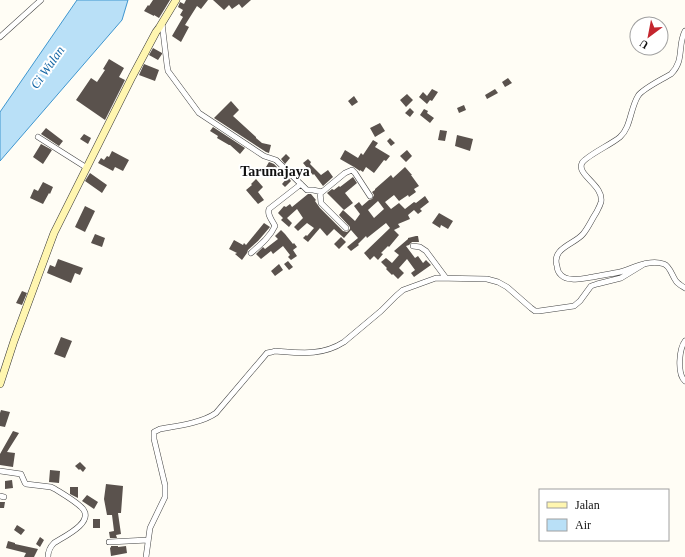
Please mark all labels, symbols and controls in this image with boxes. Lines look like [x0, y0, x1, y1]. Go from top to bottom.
north arrow [629, 16, 669, 56]
text: U [637, 37, 650, 52]
water label: Ci Wulan [27, 43, 68, 92]
district label: Tarunajaya [240, 164, 310, 179]
legend [539, 489, 669, 541]
text: Jalan [575, 498, 600, 512]
text: Air [575, 518, 591, 532]

